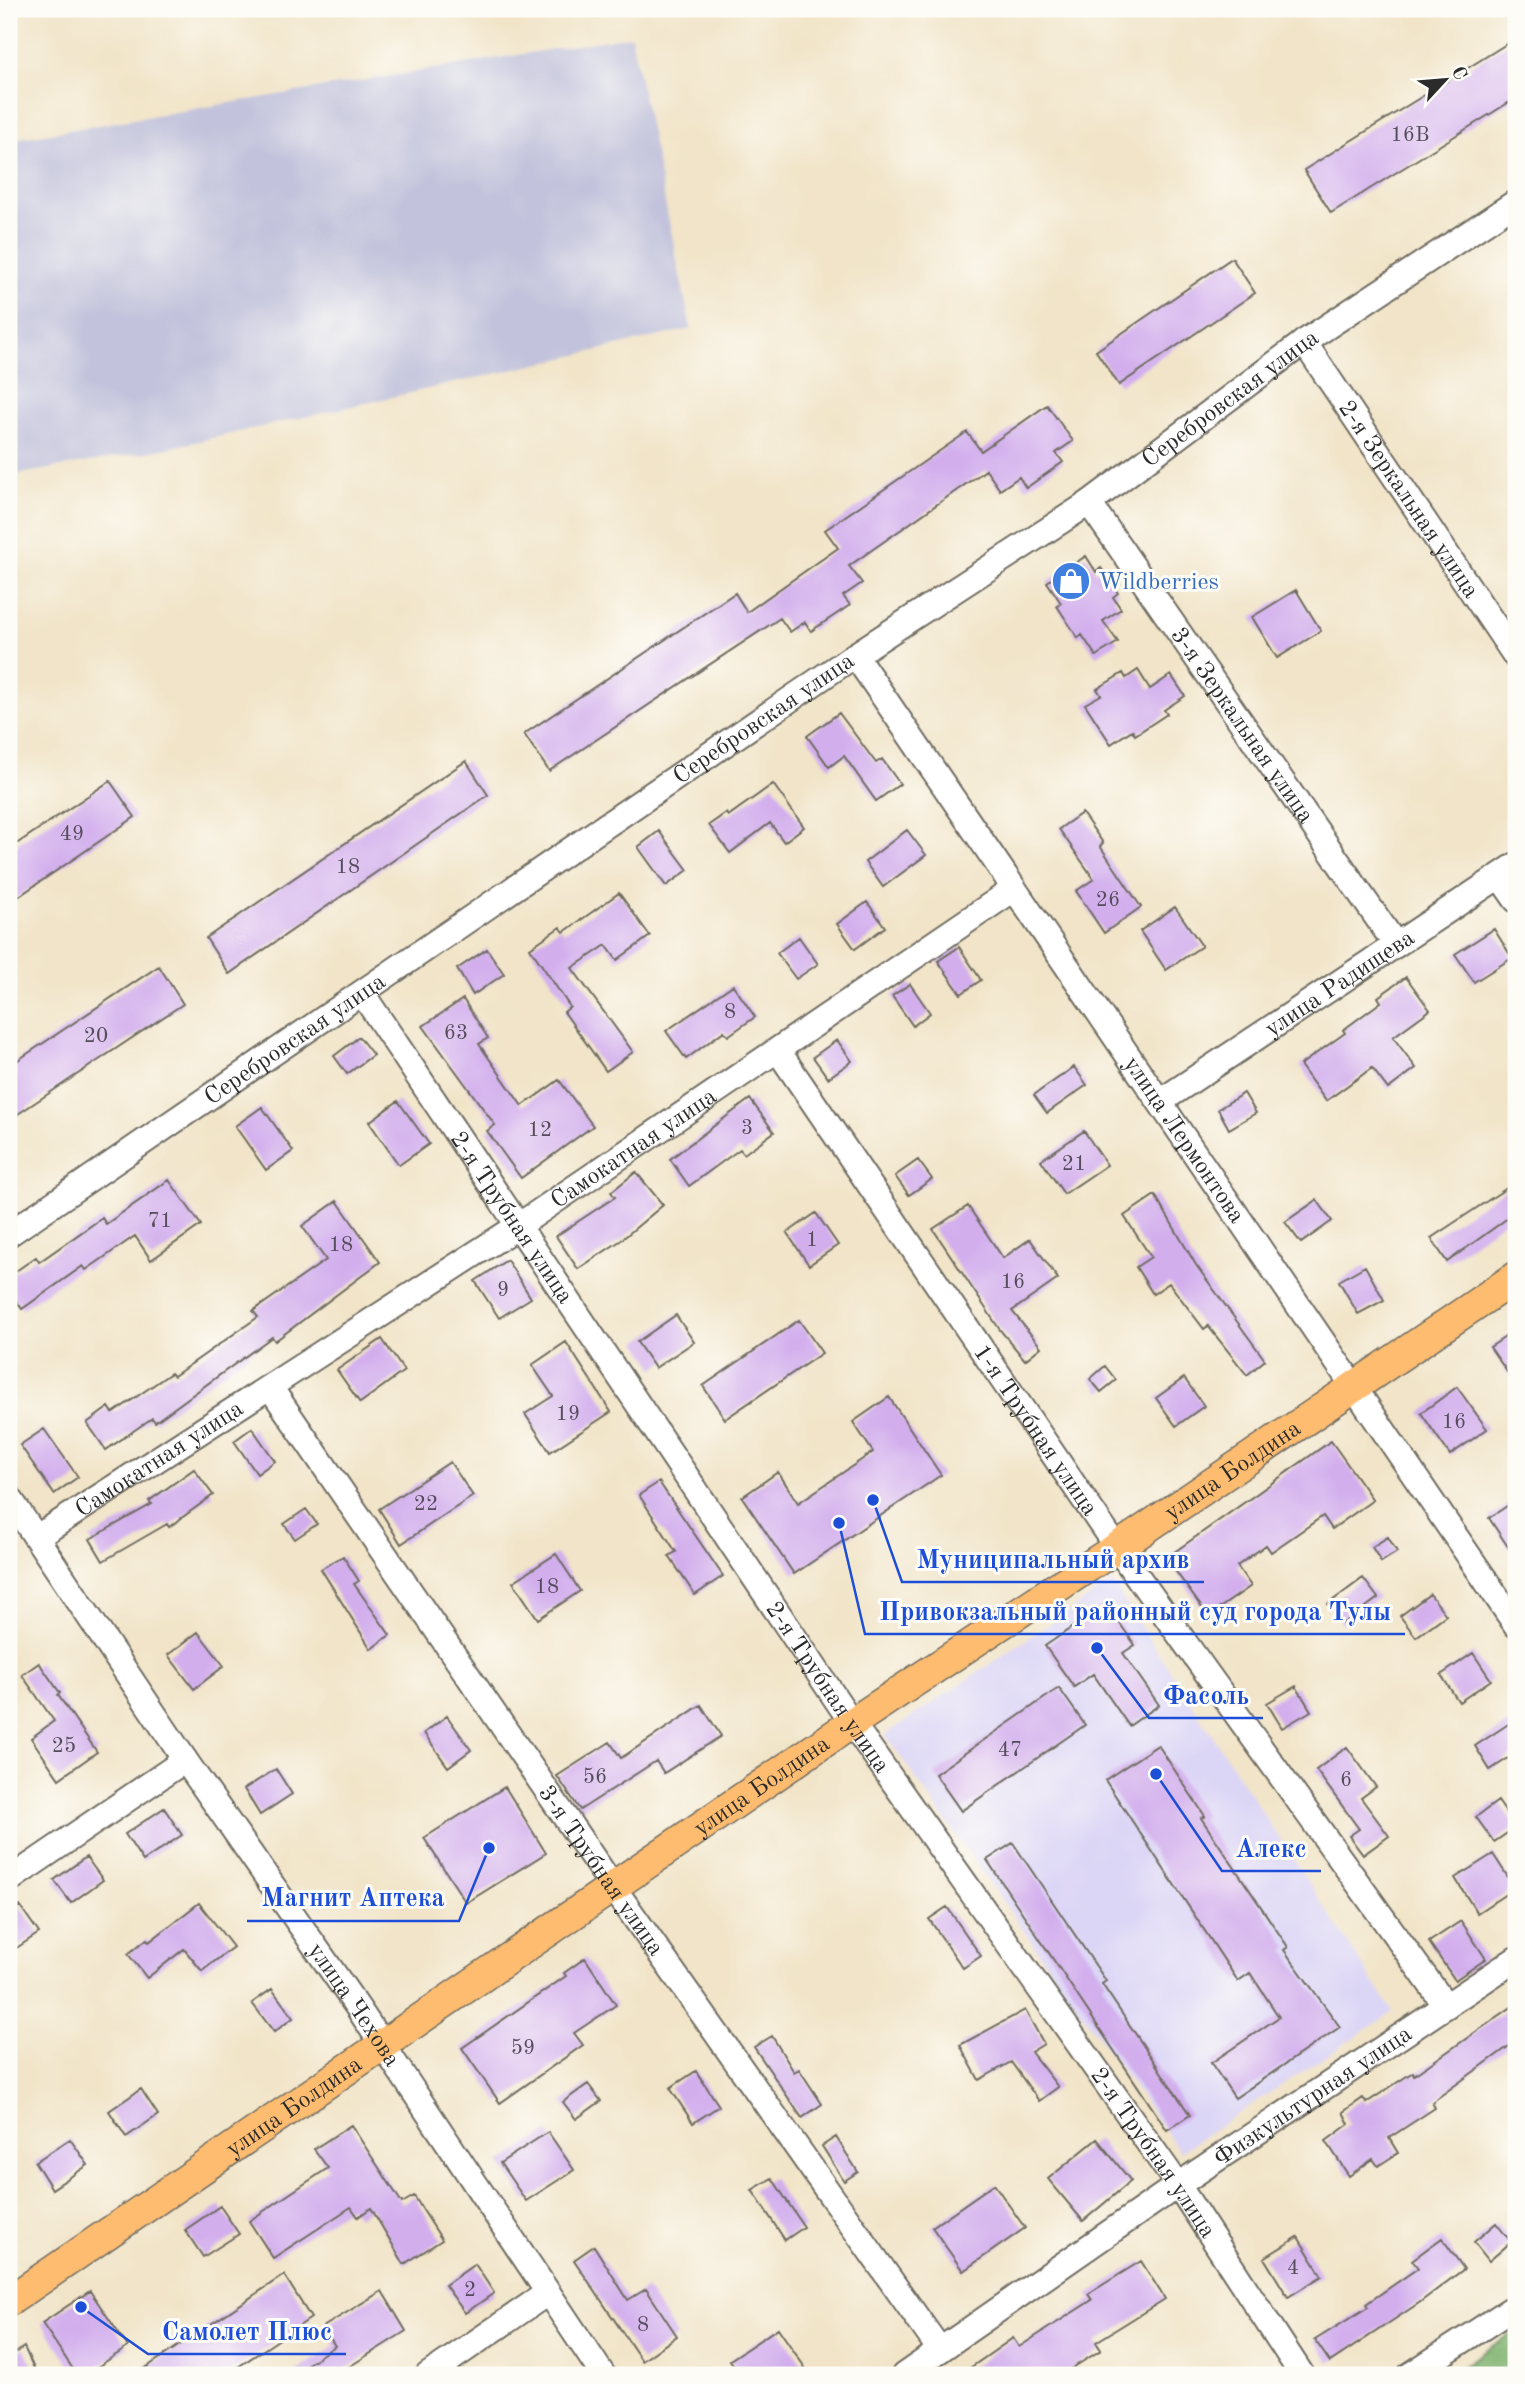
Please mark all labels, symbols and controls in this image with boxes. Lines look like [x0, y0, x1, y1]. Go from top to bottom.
north arrow [1410, 46, 1480, 116]
text: С [1447, 64, 1469, 83]
house number: 16В [1391, 125, 1429, 146]
street label: Серебровская улица [1138, 326, 1323, 473]
street label: 2-я Зеркальная улица [1333, 397, 1483, 603]
shop icon: Wildberries [1050, 560, 1092, 602]
place label: Wildberries [1098, 571, 1219, 595]
street label: 3-я Зеркальная улица [1165, 624, 1318, 828]
street label: Серебровская улица [670, 649, 859, 790]
house number: 49 [60, 824, 84, 845]
house number: 18 [336, 857, 360, 878]
house number: 26 [1096, 890, 1120, 911]
street label: улица Радищева [1261, 926, 1419, 1042]
street label: Серебровская улица [201, 970, 391, 1110]
house number: 8 [724, 1002, 736, 1023]
house number: 63 [444, 1023, 468, 1044]
house number: 20 [84, 1026, 108, 1047]
street label: улица Лермонтова [1118, 1053, 1248, 1228]
street label: Самокатная улица [547, 1085, 722, 1214]
house number: 3 [741, 1118, 753, 1139]
house number: 12 [528, 1120, 552, 1141]
street label: 2-я Трубная улица [445, 1128, 577, 1309]
house number: 21 [1062, 1154, 1086, 1175]
house number: 71 [148, 1211, 172, 1232]
house number: 1 [806, 1230, 818, 1251]
house number: 18 [329, 1235, 353, 1256]
house number: 16 [1001, 1272, 1025, 1293]
house number: 9 [497, 1280, 509, 1301]
street label: 1-я Трубная улица [968, 1341, 1101, 1521]
street label: Самокатная улица [72, 1397, 248, 1523]
house number: 19 [556, 1404, 580, 1425]
house number: 16 [1442, 1412, 1466, 1433]
street label: улица Болдина [1161, 1417, 1306, 1526]
house number: 22 [414, 1494, 438, 1515]
callout: Муниципальный архив [902, 1535, 1204, 1582]
text: Муниципальный архив [916, 1548, 1190, 1574]
house number: 18 [535, 1577, 559, 1598]
callout: Привокзальный районный суд города Тулы [865, 1587, 1405, 1634]
street label: 2-я Трубная улица [760, 1598, 893, 1778]
text: Привокзальный районный суд города Тулы [879, 1600, 1391, 1626]
callout: Фасоль [1149, 1671, 1263, 1718]
text: Фасоль [1163, 1684, 1249, 1710]
street label: улица Болдина [690, 1732, 835, 1842]
house number: 25 [52, 1736, 76, 1757]
house number: 47 [998, 1740, 1022, 1761]
house number: 56 [583, 1767, 607, 1788]
house number: 6 [1340, 1770, 1352, 1791]
street label: 3-я Трубная улица [533, 1782, 668, 1961]
callout: Алекс [1222, 1824, 1321, 1871]
text: Алекс [1235, 1837, 1307, 1863]
callout: Магнит Аптека [247, 1874, 459, 1921]
text: Магнит Аптека [261, 1886, 445, 1912]
street label: улица Чехова [303, 1939, 404, 2072]
street label: Физкультурная улица [1210, 2022, 1417, 2171]
house number: 59 [511, 2038, 535, 2059]
street label: улица Болдина [222, 2053, 367, 2162]
street label: 2-я Трубная улица [1085, 2064, 1219, 2243]
house number: 4 [1287, 2258, 1299, 2279]
house number: 2 [464, 2280, 476, 2301]
callout: Самолет Плюс [148, 2307, 346, 2354]
house number: 8 [637, 2315, 649, 2336]
text: Самолет Плюс [162, 2320, 332, 2346]

